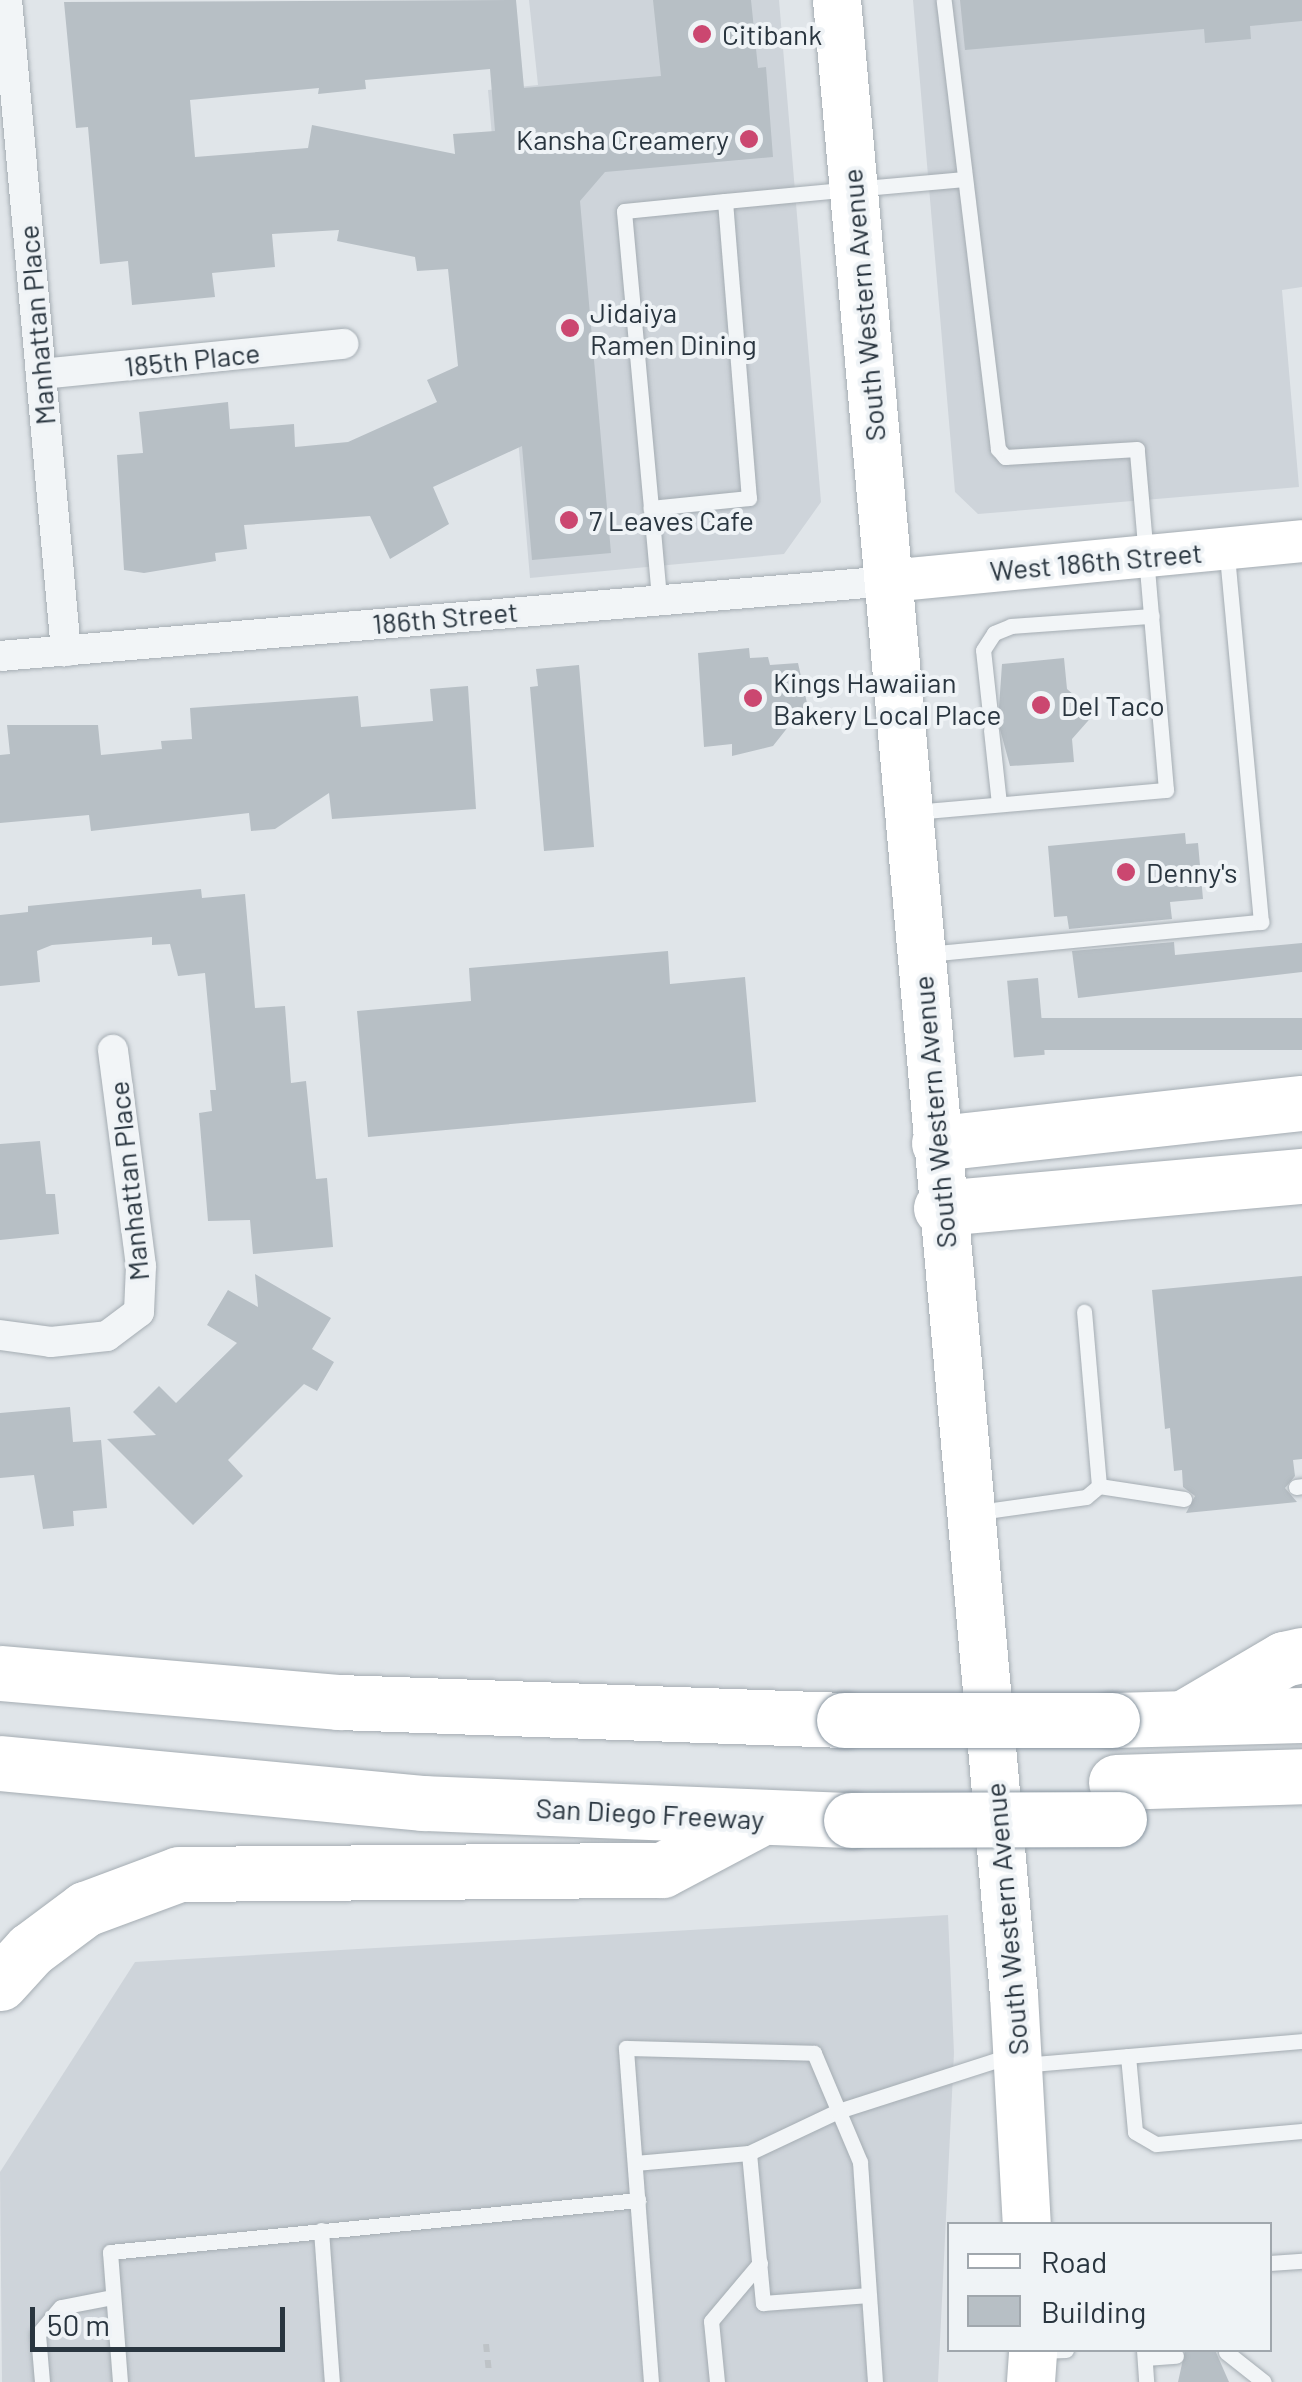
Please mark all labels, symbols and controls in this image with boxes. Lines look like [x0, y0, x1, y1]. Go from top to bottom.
place label: Citibank [722, 17, 822, 51]
marker: Citibank [691, 23, 713, 45]
place label: Kansha Creamery [516, 122, 729, 156]
marker: Kansha Creamery [738, 128, 760, 150]
street label: South Western Avenue [834, 167, 892, 443]
street label: Manhattan Place [11, 224, 61, 426]
place label: Jidaiya Ramen Dining [590, 295, 757, 361]
marker: Jidaiya Ramen Dining [559, 317, 581, 339]
street label: 185th Place [122, 335, 262, 383]
place label: 7 Leaves Cafe [589, 503, 754, 537]
marker: 7 Leaves Cafe [558, 509, 580, 531]
street label: West 186th Street [988, 535, 1204, 587]
street label: 186th Street [371, 594, 519, 640]
place label: Kings Hawaiian Bakery Local Place [773, 665, 1001, 731]
marker: Kings Hawaiian Bakery Local Place [742, 687, 764, 709]
place label: Del Taco [1061, 688, 1165, 722]
marker: Del Taco [1030, 694, 1052, 716]
place label: Denny's [1146, 855, 1237, 889]
marker: Denny's [1115, 861, 1137, 883]
street label: South Western Avenue [905, 974, 963, 1250]
street label: Manhattan Place [101, 1079, 155, 1283]
street label: South Western Avenue [977, 1781, 1035, 2057]
street label: San Diego Freeway [535, 1790, 765, 1836]
legend [947, 2222, 1272, 2352]
text: Road [1041, 2243, 1107, 2279]
scale bar [35, 2287, 290, 2349]
text: Building [1041, 2293, 1146, 2329]
text: 50 m [47, 2306, 110, 2342]

